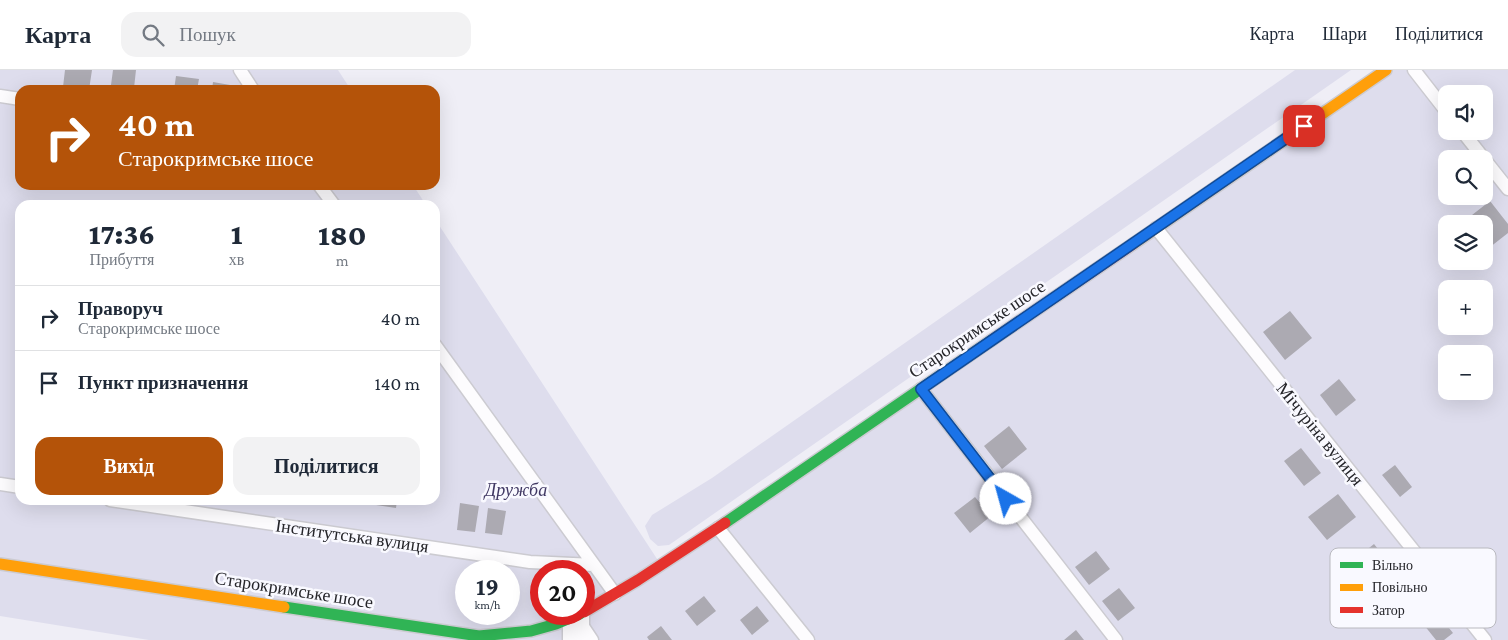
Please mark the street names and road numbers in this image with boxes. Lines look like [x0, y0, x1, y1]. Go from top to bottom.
street label: Старокримське шосе [905, 276, 1049, 382]
street label: Мічуріна вулиця [1272, 378, 1368, 490]
street label: Інститутська вулиця [274, 515, 430, 557]
street label: Старокримське шосе [213, 568, 375, 612]

